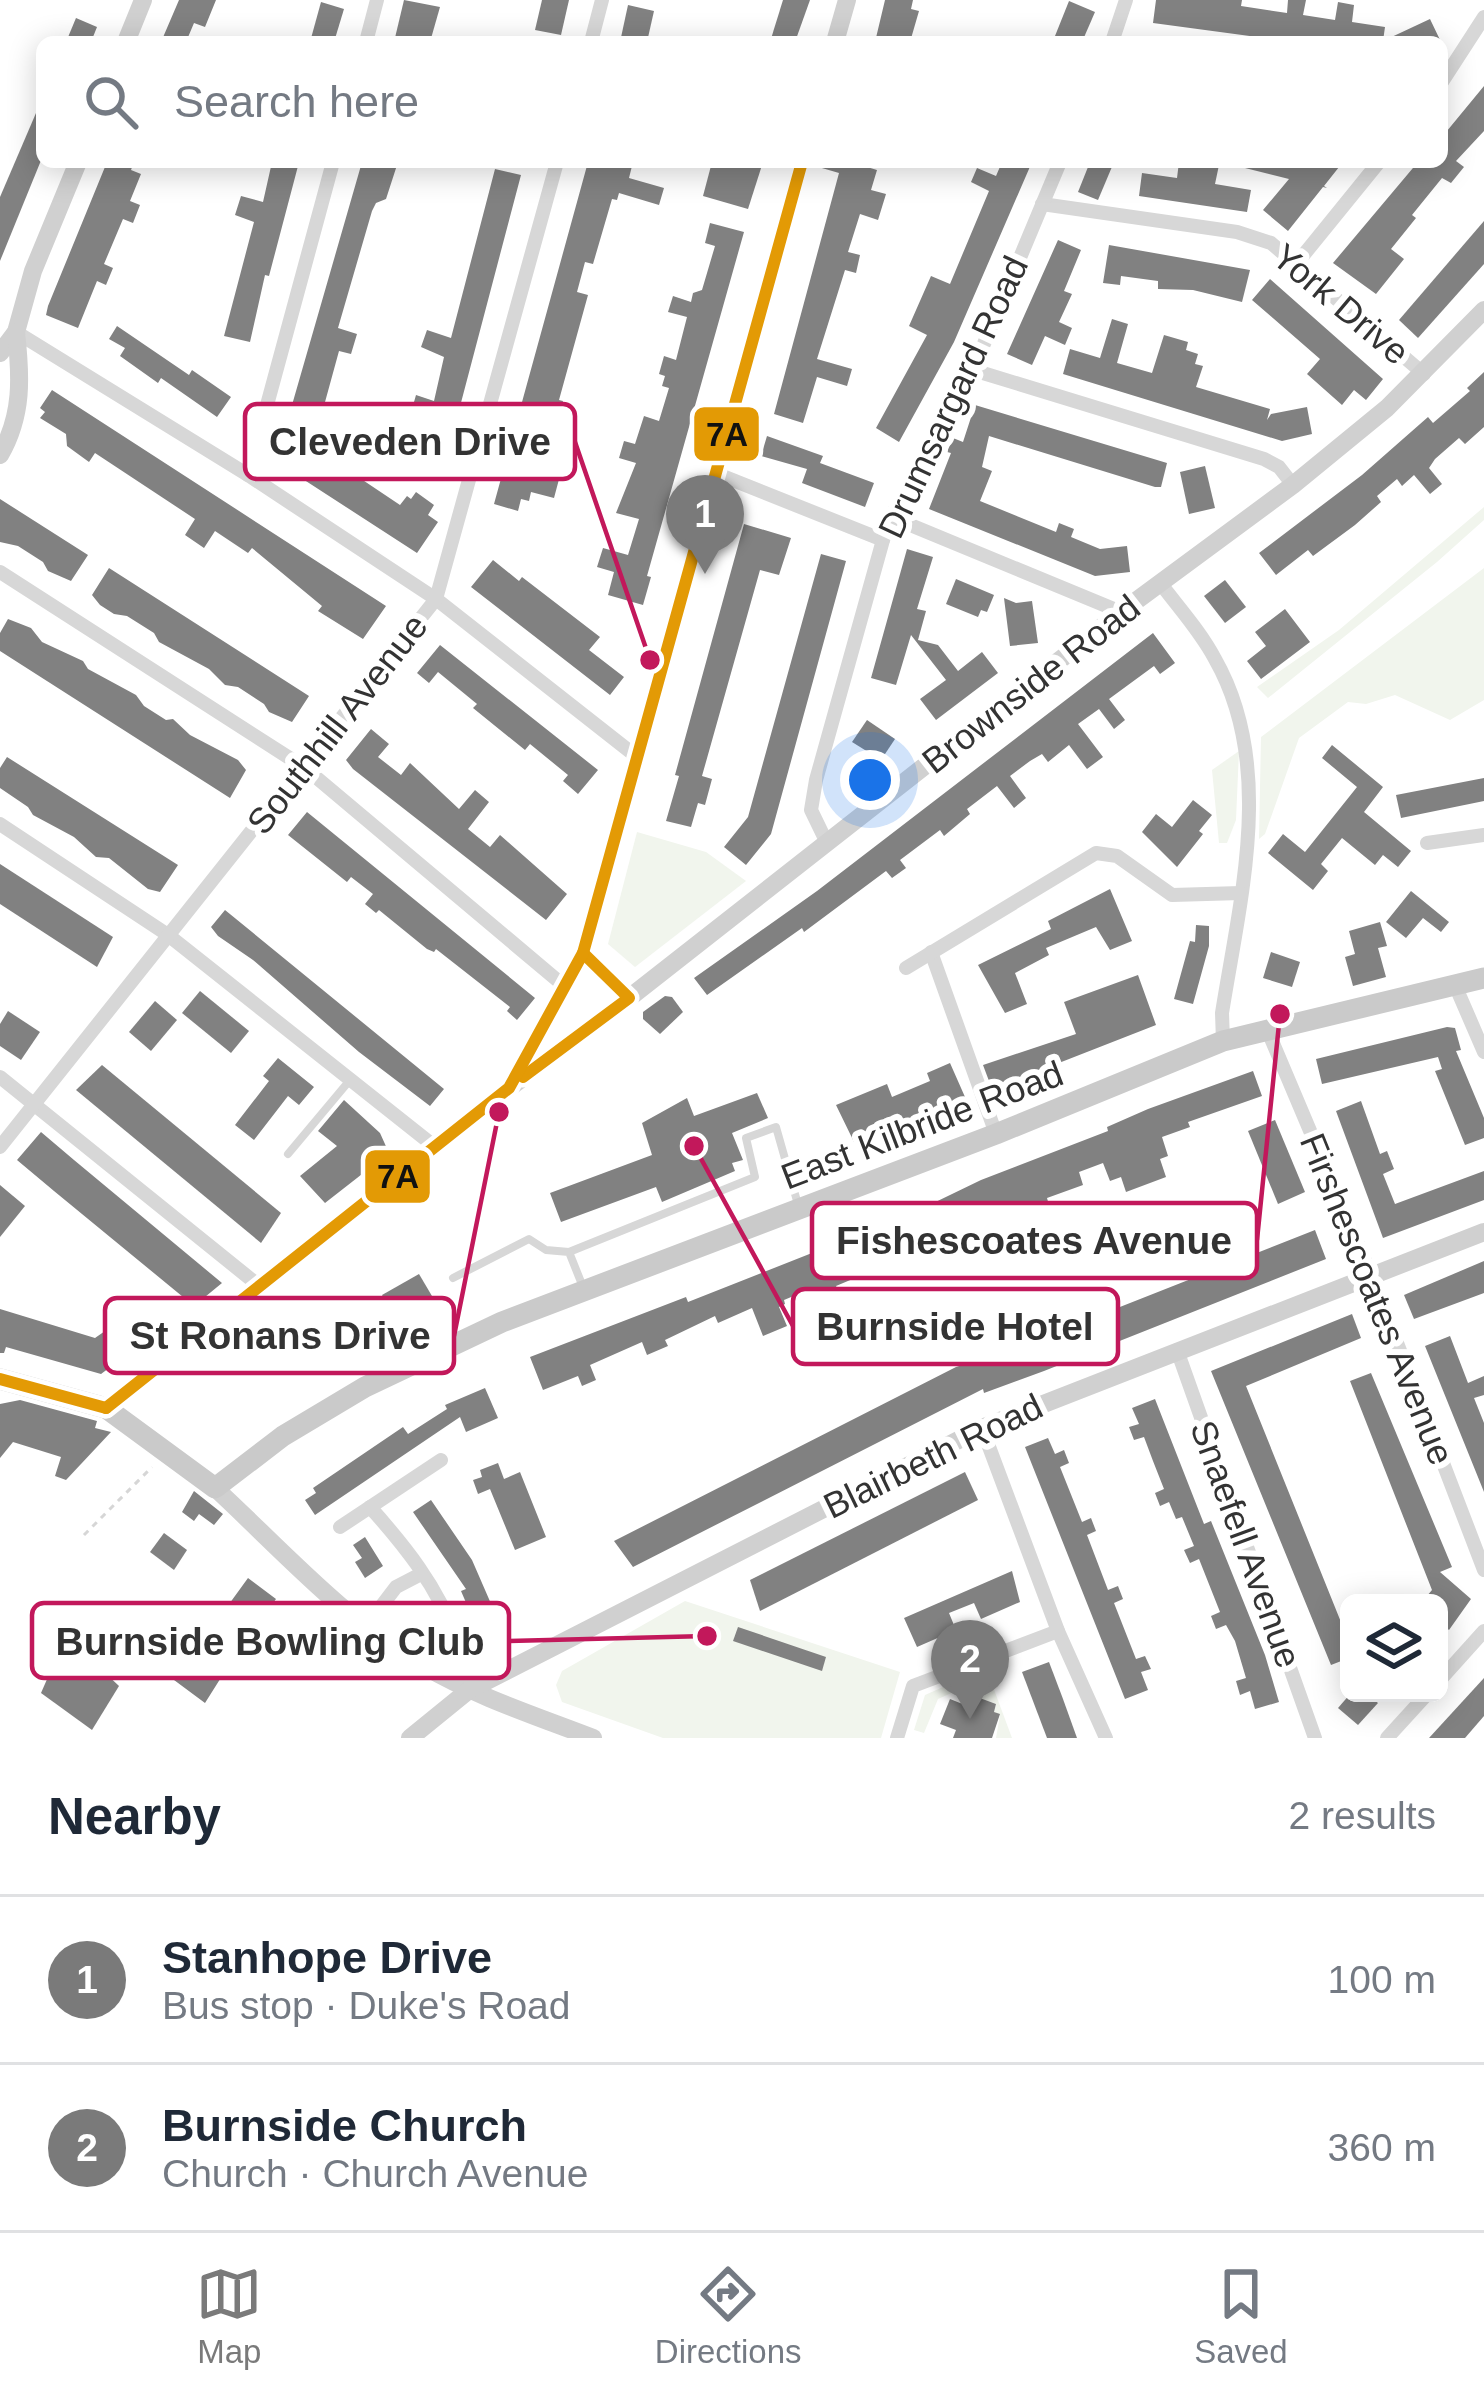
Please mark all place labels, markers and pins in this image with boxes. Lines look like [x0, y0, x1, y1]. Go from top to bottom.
callout: Cleveden Drive [245, 404, 575, 479]
pin: 1 [666, 475, 744, 574]
callout: Fishescoates Avenue [812, 1203, 1257, 1278]
callout: Burnside Hotel [793, 1289, 1118, 1364]
callout: St Ronans Drive [105, 1298, 454, 1373]
callout: Burnside Bowling Club [32, 1603, 509, 1678]
pin: 2 [931, 1620, 1009, 1719]

